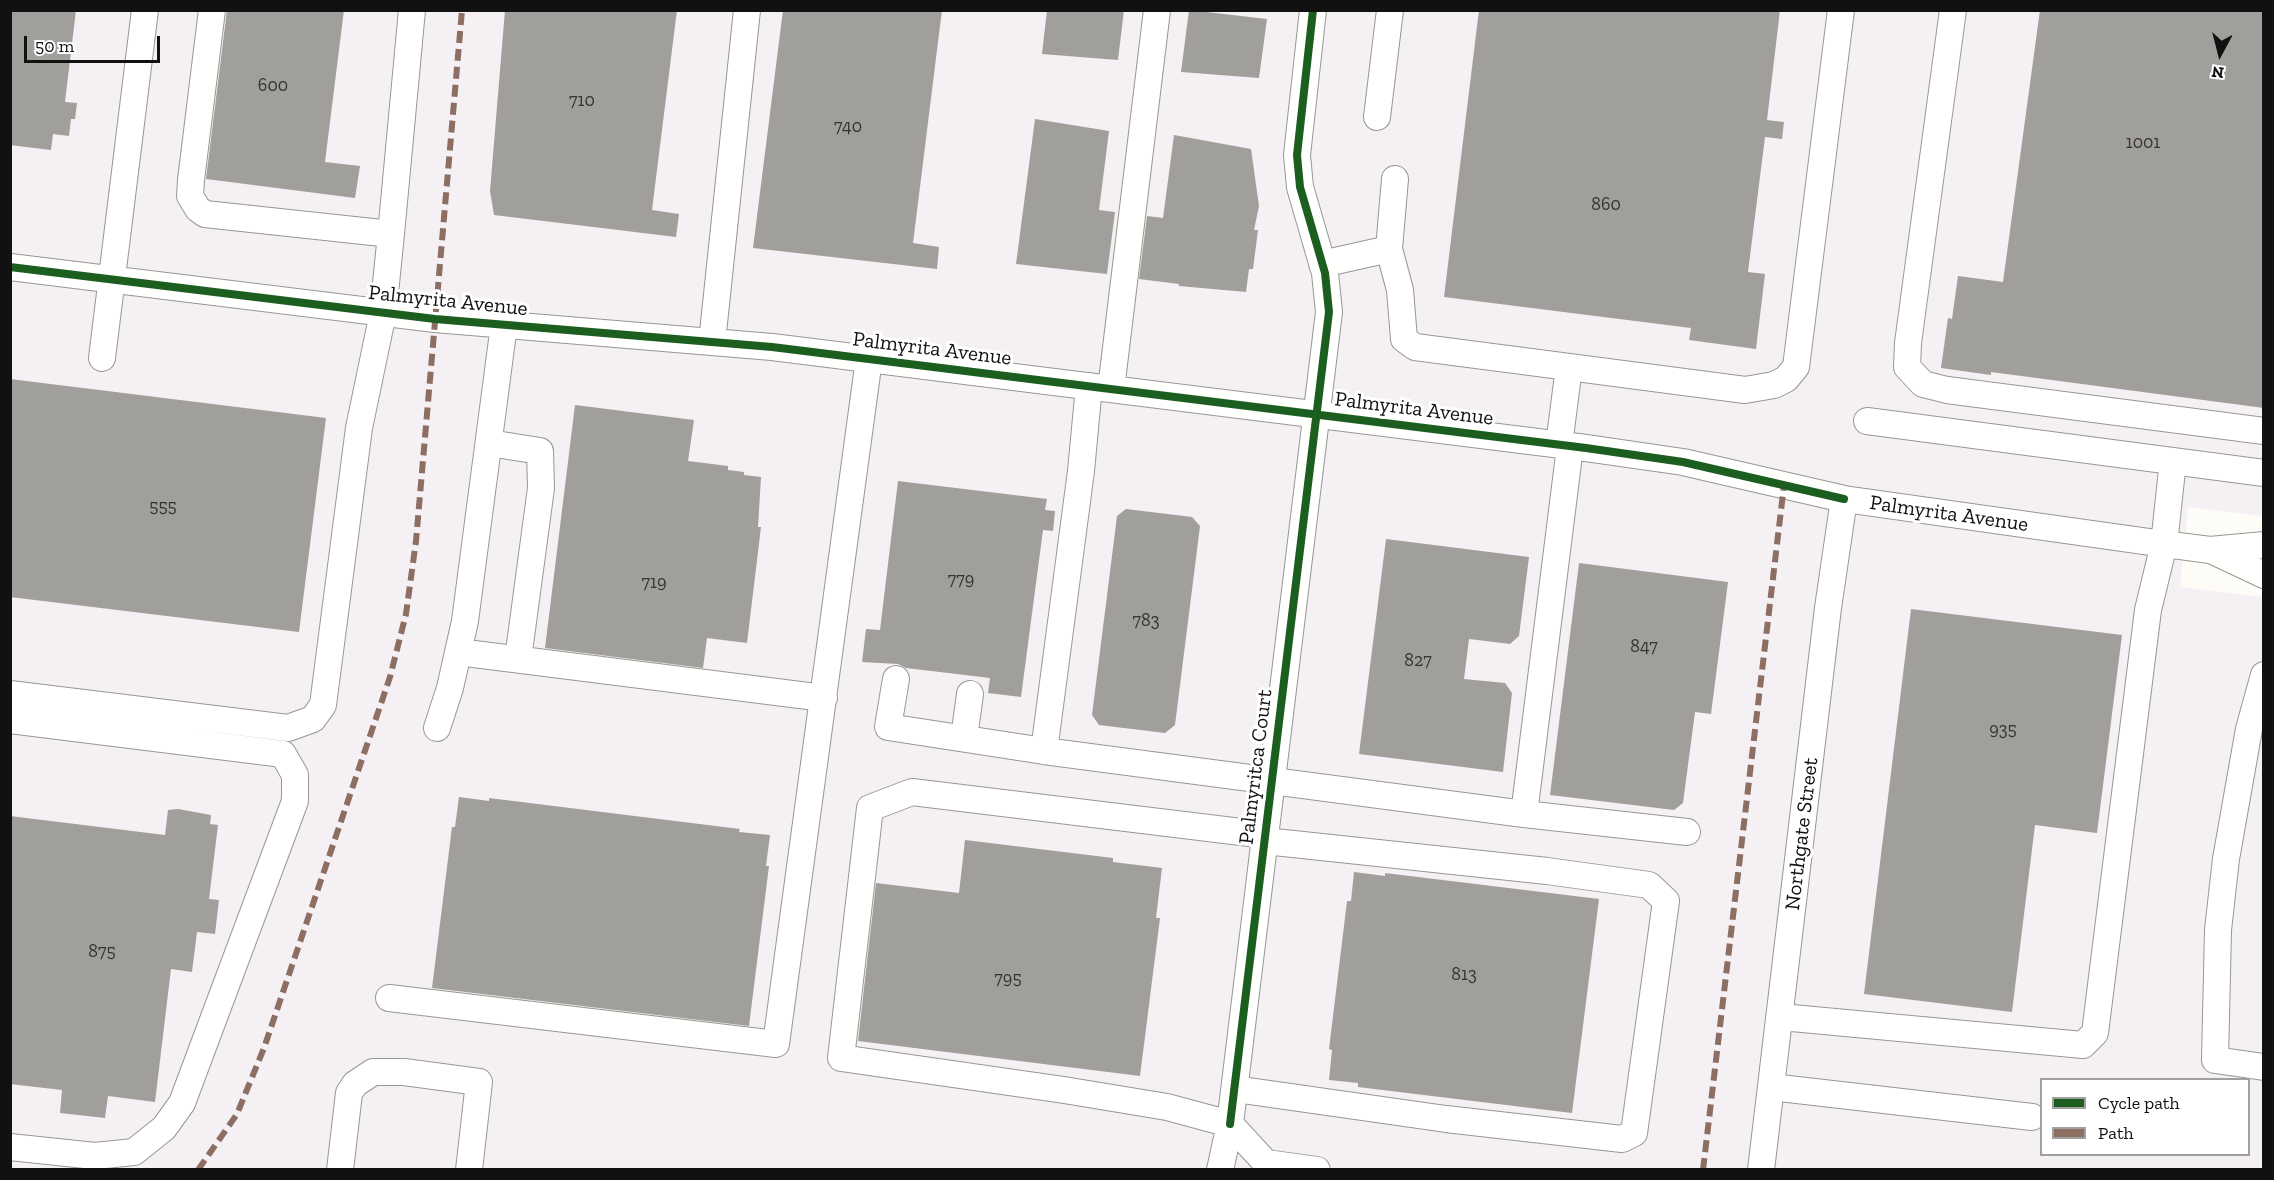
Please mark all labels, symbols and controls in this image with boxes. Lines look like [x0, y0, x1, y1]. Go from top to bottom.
scale bar [27, 24, 164, 62]
north arrow [2190, 24, 2250, 84]
text: 50 m [35, 35, 74, 57]
text: N [2211, 62, 2225, 83]
house number: 600 [258, 75, 288, 97]
house number: 710 [569, 90, 595, 112]
house number: 740 [834, 116, 862, 138]
house number: 1001 [2126, 132, 2160, 154]
house number: 860 [1591, 194, 1621, 216]
street label: Palmyrita Avenue [367, 280, 529, 322]
street label: Palmyrita Avenue [851, 327, 1013, 371]
street label: Palmyrita Avenue [1333, 387, 1495, 431]
street label: Palmyrita Avenue [1868, 490, 2030, 538]
house number: 555 [149, 496, 177, 518]
house number: 779 [948, 569, 974, 591]
house number: 719 [642, 572, 666, 594]
house number: 783 [1133, 610, 1159, 632]
house number: 847 [1630, 636, 1658, 658]
house number: 827 [1404, 650, 1432, 672]
street label: Palmyritca Court [1234, 688, 1278, 846]
house number: 935 [1989, 719, 2017, 741]
street label: Northgate Street [1780, 756, 1824, 912]
house number: 875 [88, 941, 116, 963]
house number: 813 [1451, 964, 1477, 986]
house number: 795 [994, 968, 1022, 990]
legend [2040, 1078, 2250, 1156]
text: Cycle path [2098, 1092, 2180, 1114]
text: Path [2098, 1122, 2134, 1144]

